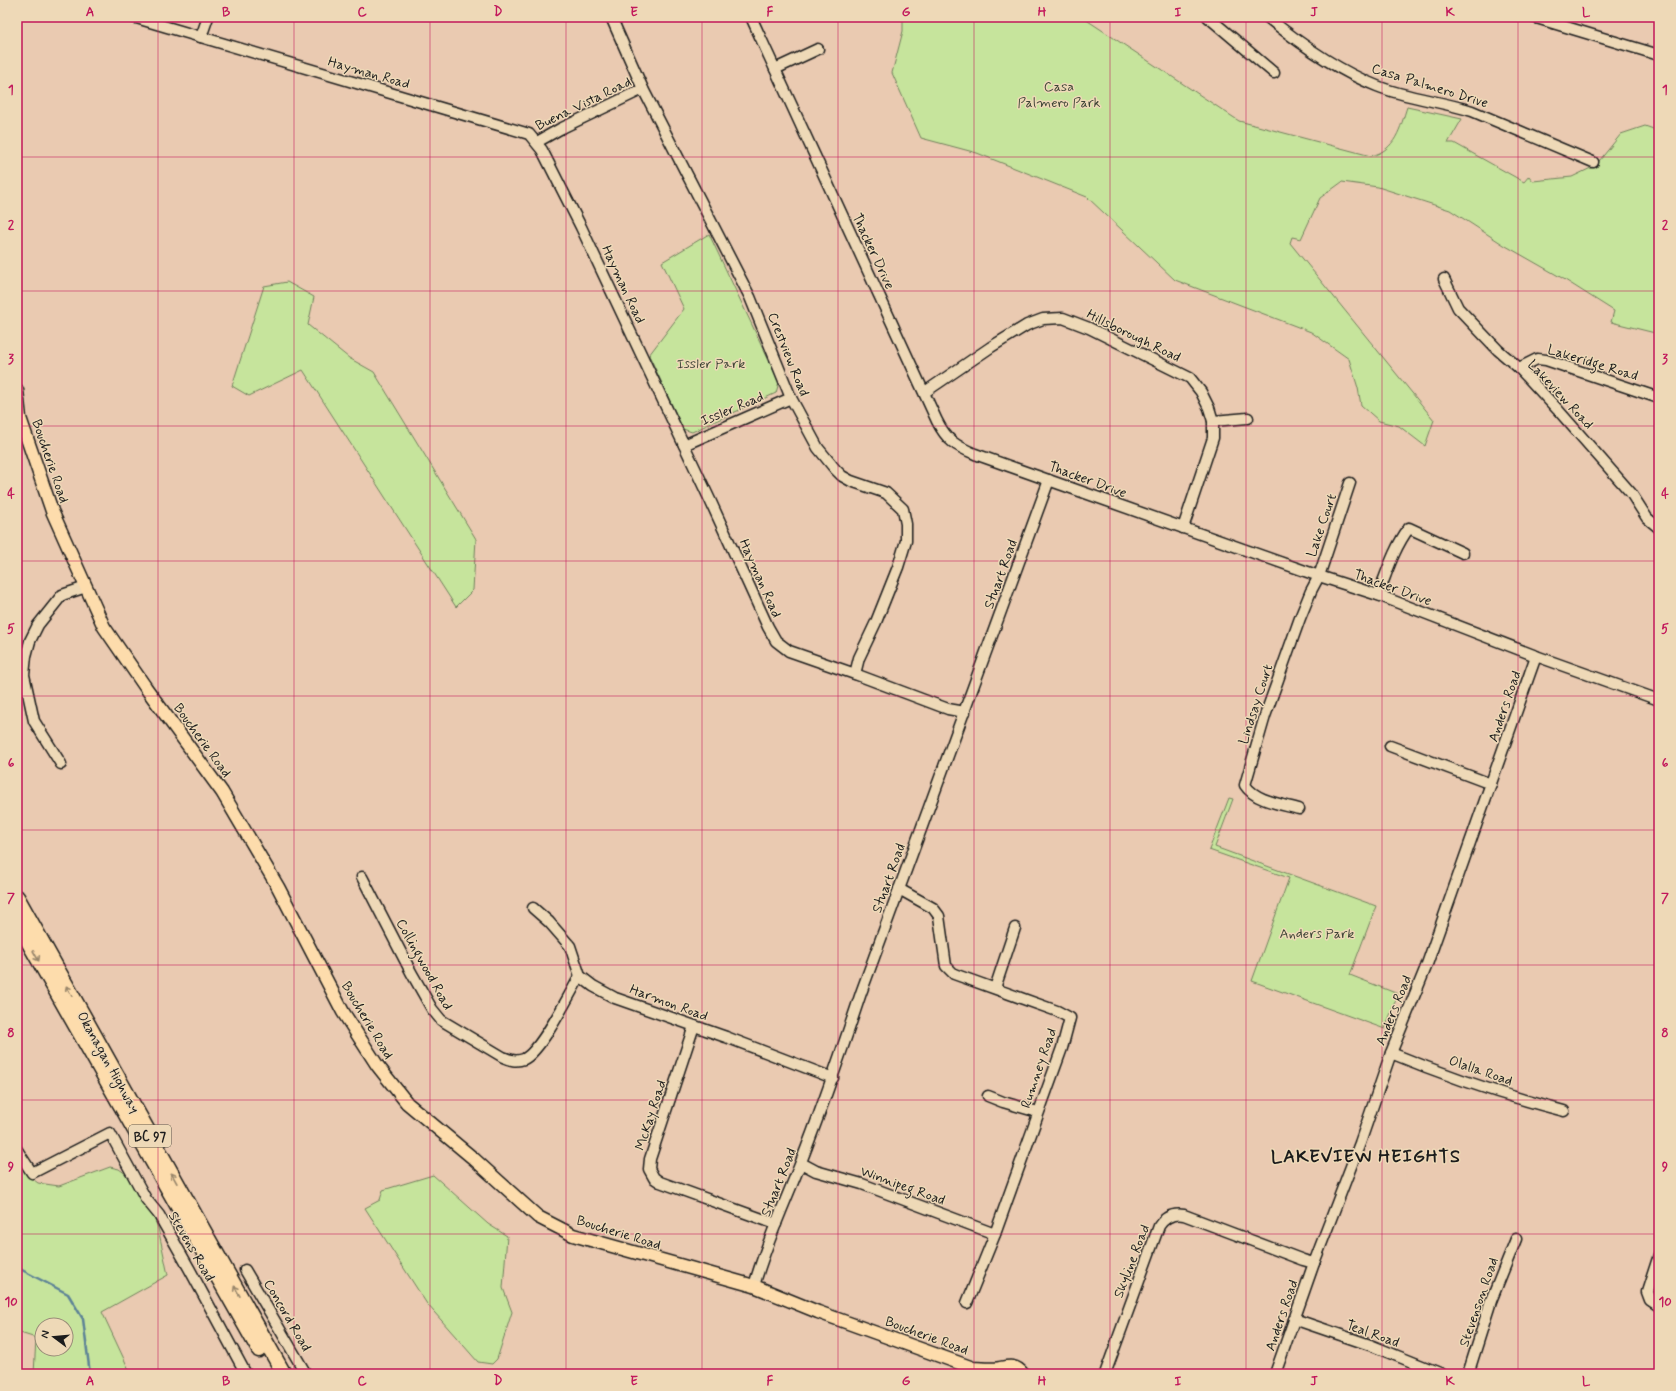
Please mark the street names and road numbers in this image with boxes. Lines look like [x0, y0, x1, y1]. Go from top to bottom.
street label: Hayman Road [326, 53, 412, 93]
street label: Casa Palmero Drive [1369, 60, 1490, 112]
street label: Buena Vista Road [532, 73, 634, 135]
street label: Thacker Drive [848, 210, 899, 292]
street label: Hayman Road [597, 242, 649, 326]
street label: Hillsborough Road [1084, 305, 1184, 366]
street label: Crestview Road [763, 310, 813, 399]
street label: Lakeridge Road [1545, 341, 1640, 387]
street label: Lakeview Road [1523, 356, 1597, 433]
street label: Issler Road [698, 388, 766, 430]
street label: Boucherie Road [27, 417, 73, 506]
street label: Thacker Drive [1046, 457, 1129, 502]
street label: Lake Court [1303, 491, 1341, 559]
street label: Hayman Road [735, 536, 785, 621]
street label: Stuart Road [980, 537, 1022, 612]
street label: Thacker Drive [1351, 565, 1434, 610]
street label: Lindsay Court [1235, 662, 1277, 747]
street label: Anders Road [1484, 668, 1526, 744]
street label: Boucherie Road [169, 700, 235, 781]
street label: Stuart Road [868, 841, 910, 916]
street label: Collingwood Road [390, 916, 457, 1014]
street label: Anders Road [1372, 973, 1416, 1048]
street label: Boucherie Road [337, 978, 397, 1063]
street label: Harmon Road [627, 980, 710, 1025]
street label: Okanagan Highway [72, 1008, 144, 1117]
street label: Rumney Road [1017, 1026, 1061, 1111]
street label: Olalla Road [1446, 1052, 1515, 1090]
street label: McKay Road [631, 1078, 671, 1153]
road number: BC 97 [129, 1125, 171, 1147]
street label: Stuart Road [757, 1145, 801, 1219]
street label: Winnipeg Road [857, 1162, 948, 1211]
street label: Stevens Road [164, 1208, 218, 1285]
street label: Boucherie Road [574, 1212, 663, 1254]
street label: Skyline Road [1110, 1222, 1154, 1301]
street label: Stevenson Road [1455, 1255, 1503, 1349]
street label: Concord Road [259, 1276, 315, 1355]
street label: Anders Road [1261, 1277, 1303, 1353]
street label: Boucherie Road [882, 1313, 971, 1359]
street label: Teal Road [1344, 1316, 1402, 1352]

